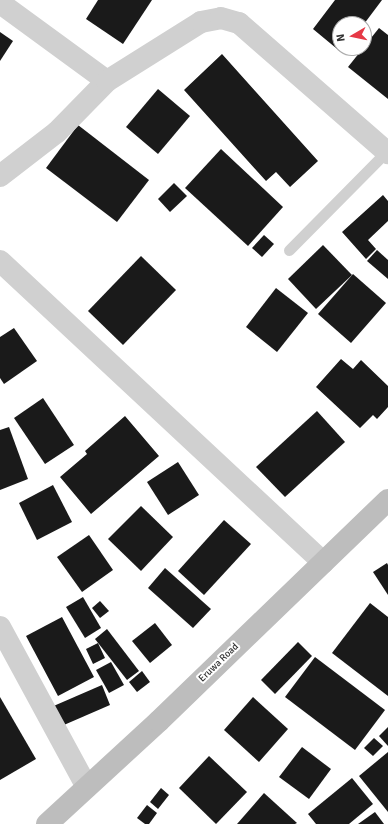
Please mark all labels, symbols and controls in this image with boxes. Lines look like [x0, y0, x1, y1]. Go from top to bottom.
north arrow [332, 16, 372, 56]
text: N [334, 33, 348, 43]
street label: Eruwa Road [197, 641, 241, 685]

